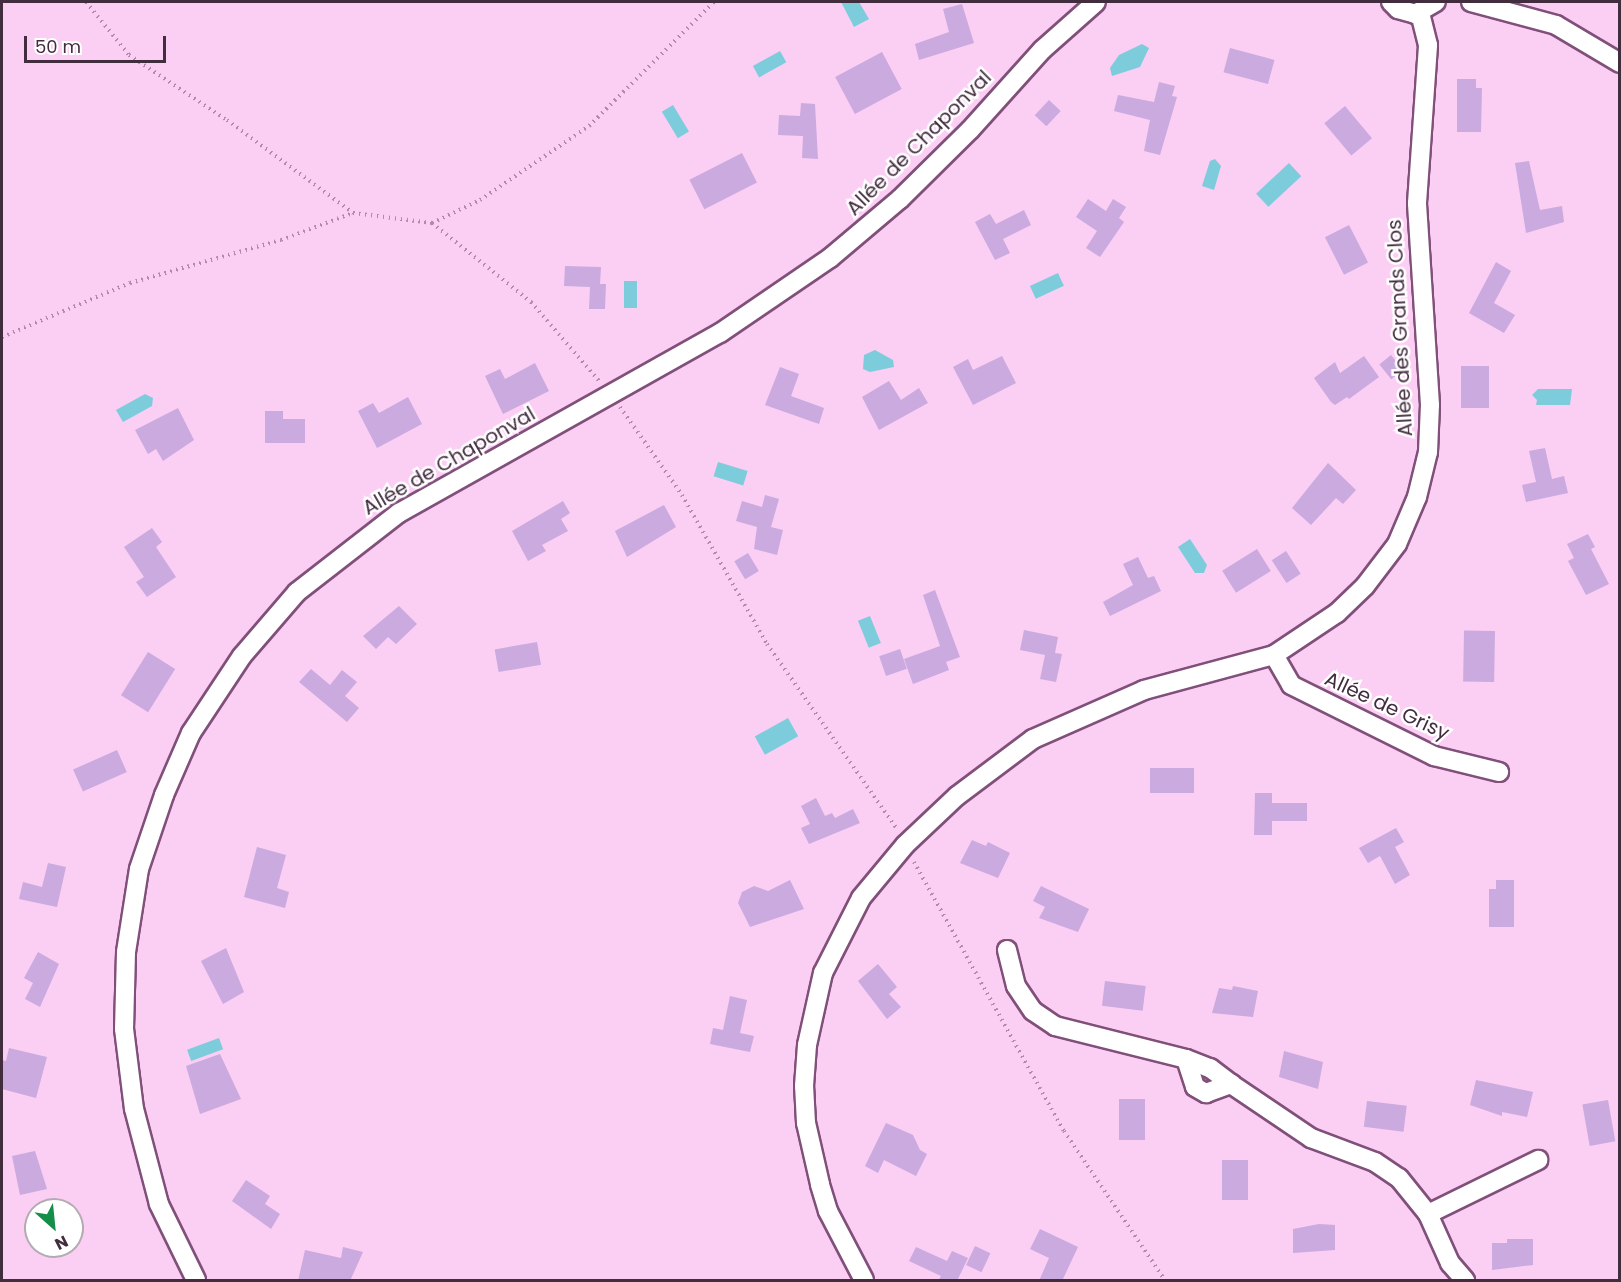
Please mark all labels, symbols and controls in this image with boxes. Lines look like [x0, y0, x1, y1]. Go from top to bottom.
scale bar [27, 24, 170, 62]
text: 50 m [35, 34, 81, 59]
street label: Allée de Chaponval [841, 65, 997, 221]
street label: Allée des Grands Clos [1382, 219, 1418, 437]
street label: Allée de Chaponval [358, 402, 540, 520]
street label: Allée de Grisy [1321, 667, 1453, 745]
north arrow [24, 1198, 84, 1258]
text: N [51, 1230, 72, 1256]

